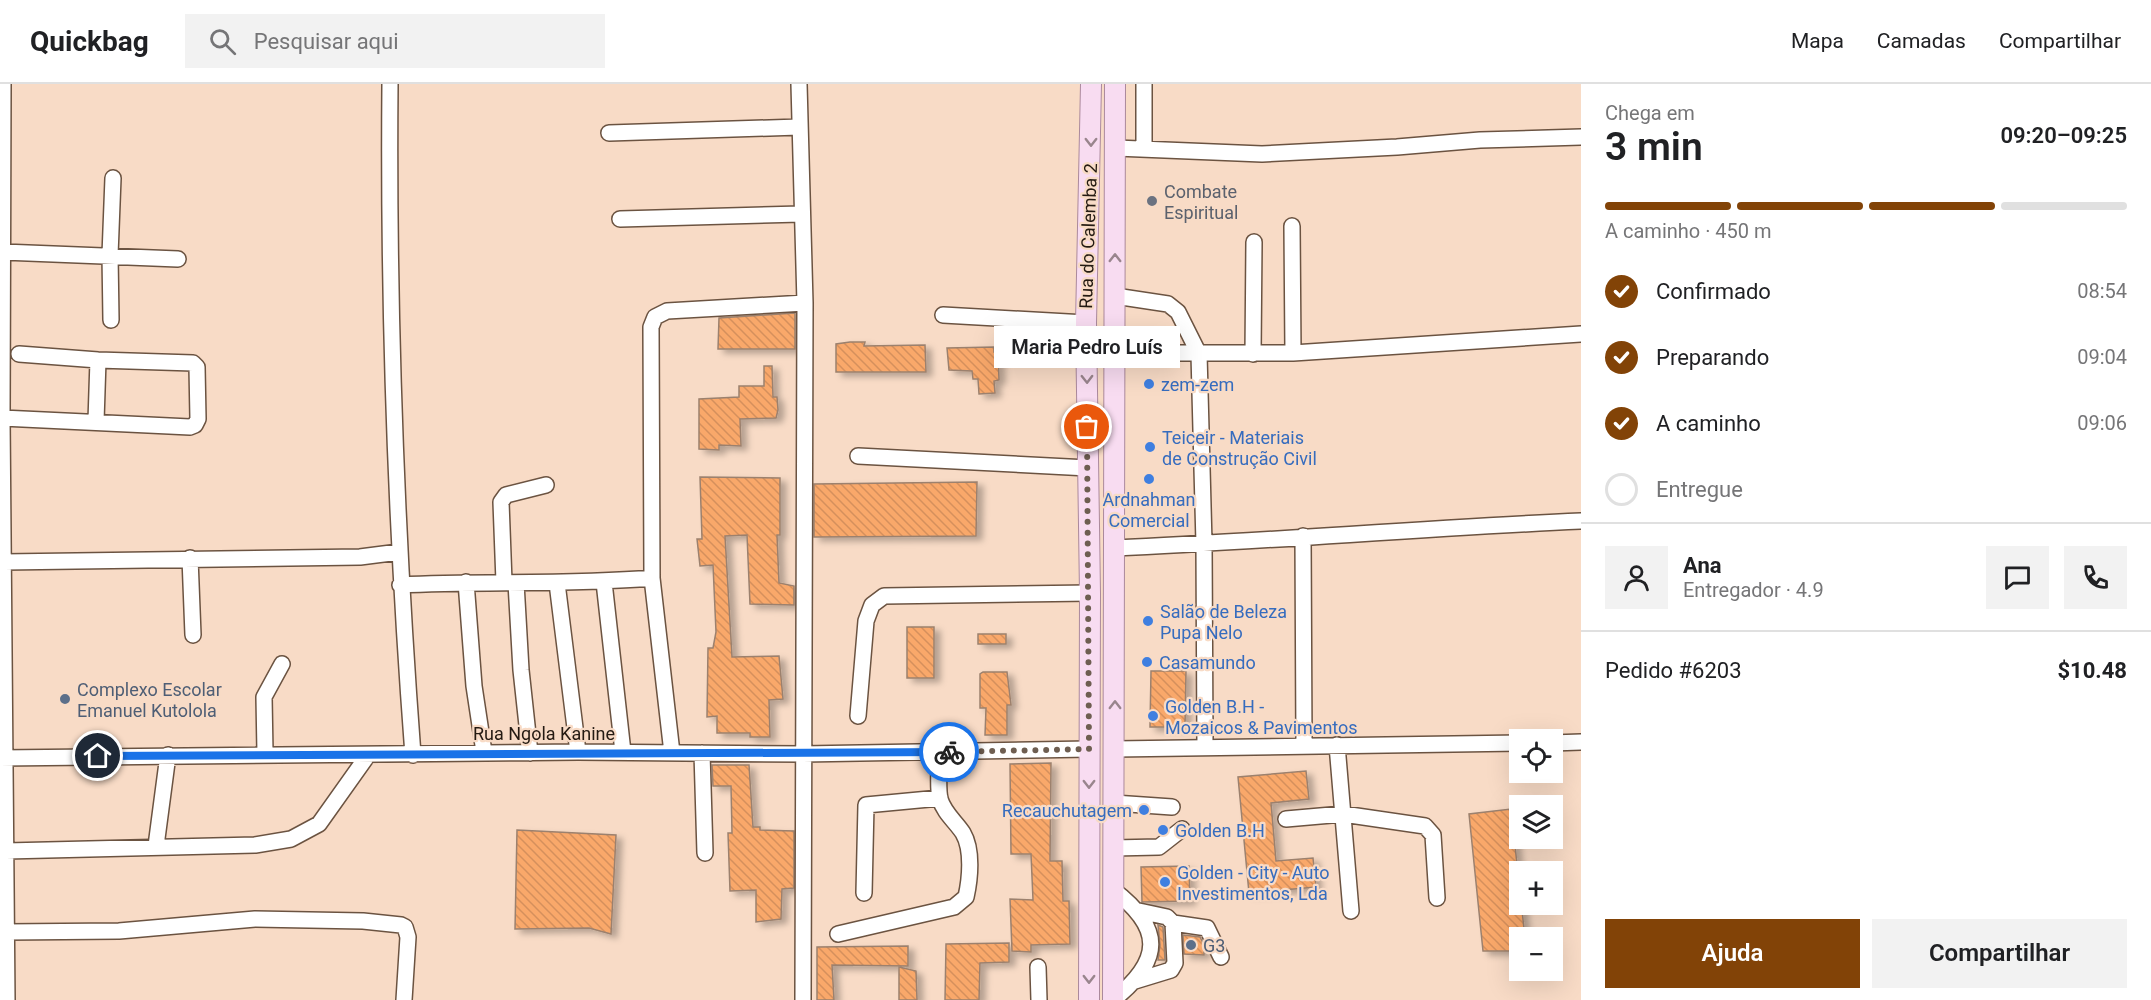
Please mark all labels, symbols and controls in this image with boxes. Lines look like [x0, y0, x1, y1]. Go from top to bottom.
search box [185, 14, 605, 68]
text: Quickbag [30, 25, 149, 58]
icon: search [206, 25, 239, 58]
text: Pesquisar aqui [254, 29, 399, 54]
text: Mapa [1791, 29, 1844, 53]
text: Camadas [1877, 29, 1966, 53]
text: Compartilhar [1999, 29, 2121, 53]
text: Chega em [1605, 101, 1695, 125]
text: 09:20–09:25 [2000, 123, 2127, 148]
text: 3 min [1605, 124, 1703, 170]
one-way arrow [1084, 138, 1097, 147]
street label: Rua do Calemba 2 [1075, 163, 1101, 309]
place label: Combate Espiritual [1164, 181, 1238, 223]
marker: Combate Espiritual [1145, 194, 1159, 208]
text: A caminho · 450 m [1605, 219, 1772, 243]
one-way arrow [1109, 253, 1121, 262]
icon: check [1605, 275, 1638, 308]
text: Confirmado [1656, 279, 1771, 304]
text: 08:54 [2077, 279, 2127, 303]
callout: Maria Pedro Luís [994, 325, 1180, 367]
text: Maria Pedro Luís [1011, 335, 1163, 359]
icon: check [1605, 341, 1638, 374]
text: Preparando [1656, 345, 1769, 370]
text: 09:04 [2077, 345, 2127, 369]
place label: zem-zem [1161, 374, 1234, 395]
one-way arrow [1081, 375, 1093, 384]
marker: zem-zem [1142, 377, 1156, 391]
pin [1061, 401, 1112, 452]
icon: check [1605, 407, 1638, 440]
icon: bag [1070, 410, 1103, 443]
text: A caminho [1656, 411, 1761, 436]
text: 09:06 [2077, 411, 2127, 435]
place label: Teiceir - Materiais de Construção Civil [1162, 427, 1317, 469]
marker: Teiceir - Materiais de Construção Civil [1143, 440, 1157, 454]
marker: Ardnahman Comercial [1142, 472, 1156, 486]
text: Entregue [1656, 477, 1743, 502]
place label: Ardnahman Comercial [1103, 489, 1196, 531]
button: person [1605, 546, 1668, 609]
button: chat [1986, 546, 2049, 609]
button: phone [2064, 546, 2127, 609]
text: Ana [1683, 553, 1722, 578]
text: Entregador · 4.9 [1683, 578, 1824, 602]
place label: Salão de Beleza Pupa Nelo [1160, 601, 1287, 643]
marker: Salão de Beleza Pupa Nelo [1141, 614, 1155, 628]
place label: Casamundo [1159, 652, 1256, 673]
marker: Casamundo [1140, 655, 1154, 669]
text: Pedido #6203 [1605, 658, 1742, 683]
text: $10.48 [2058, 658, 2127, 683]
place label: Complexo Escolar Emanuel Kutolola [77, 679, 222, 721]
marker: Complexo Escolar Emanuel Kutolola [58, 692, 72, 706]
place label: Golden B.H - Mozaicos & Pavimentos [1165, 696, 1358, 738]
one-way arrow [1109, 700, 1121, 709]
marker: Golden B.H - Mozaicos & Pavimentos [1146, 709, 1160, 723]
courier [919, 722, 979, 782]
street label: Rua Ngola Kanine [473, 723, 615, 744]
map controls [1509, 729, 1563, 981]
button: locate [1509, 729, 1563, 783]
pin [72, 730, 123, 781]
icon: bike [933, 736, 966, 769]
icon: home [81, 739, 114, 772]
one-way arrow [1083, 780, 1095, 789]
button: layers [1509, 795, 1563, 849]
place label: Recauchutagem [1002, 800, 1132, 821]
marker: Recauchutagem [1137, 803, 1151, 817]
place label: Golden B.H [1175, 820, 1265, 841]
marker: Golden B.H [1156, 823, 1170, 837]
button: + [1509, 861, 1563, 915]
place label: Golden - City - Auto Investimentos, Lda [1177, 862, 1329, 904]
marker: Golden - City - Auto Investimentos, Lda [1158, 875, 1172, 889]
button: Ajuda [1605, 919, 1860, 988]
button: Compartilhar [1872, 919, 2127, 988]
button: − [1509, 927, 1563, 981]
place label: G3 [1203, 935, 1225, 956]
marker: G3 [1184, 938, 1198, 952]
one-way arrow [1083, 975, 1095, 984]

